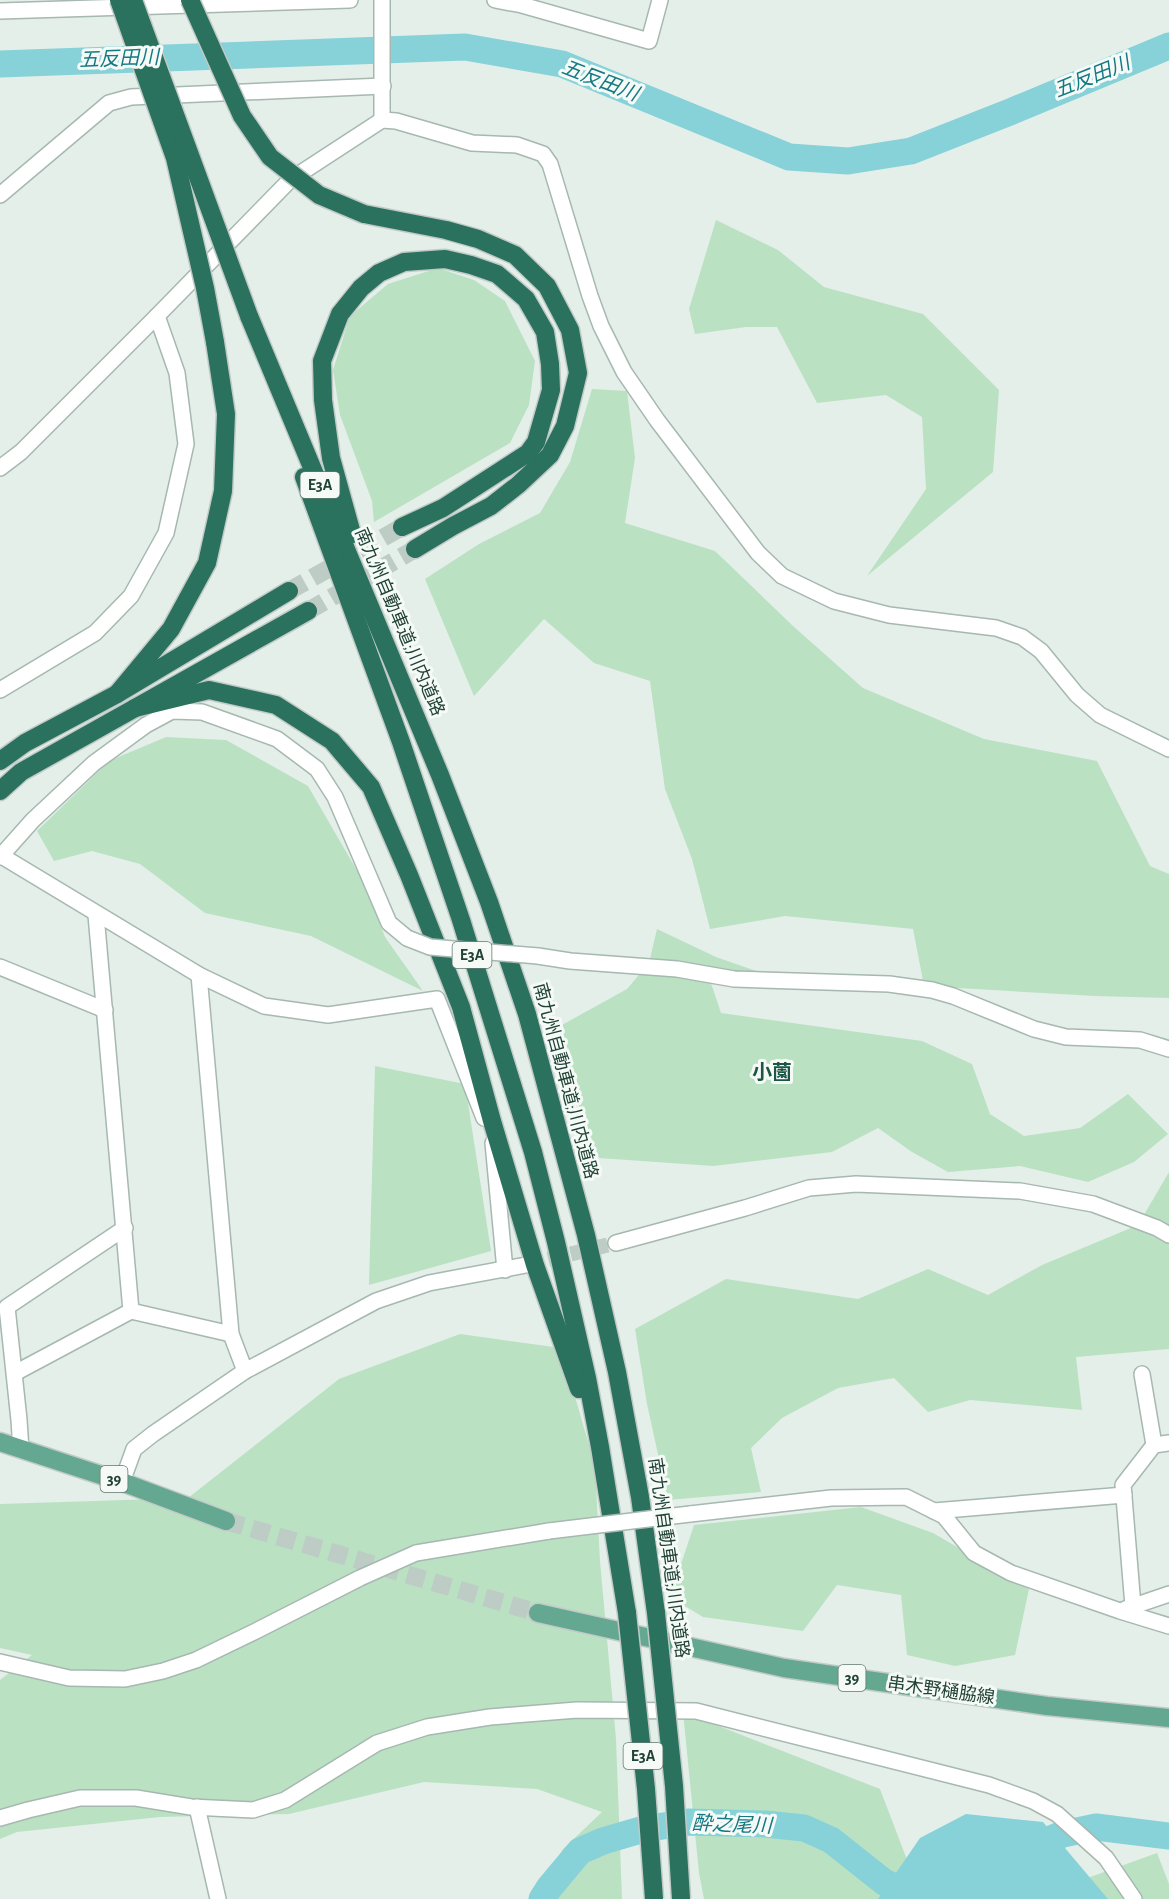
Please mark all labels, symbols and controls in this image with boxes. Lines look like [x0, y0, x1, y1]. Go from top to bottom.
water label: 五反田川 [79, 48, 161, 70]
water label: 五反田川 [1051, 52, 1135, 101]
water label: 五反田川 [559, 57, 643, 105]
road number: E3A [300, 472, 340, 498]
street label: 南九州自動車道;川内道路 [351, 525, 449, 719]
road number: E3A [452, 942, 492, 968]
street label: 南九州自動車道;川内道路 [530, 981, 602, 1181]
district label: 小薗 [752, 1062, 792, 1083]
street label: 南九州自動車道;川内道路 [645, 1456, 693, 1659]
road number: 39 [100, 1466, 128, 1492]
road number: 39 [838, 1665, 866, 1691]
street label: 串木野樋脇線 [886, 1673, 996, 1707]
road number: E3A [624, 1743, 662, 1769]
water label: 酔之尾川 [692, 1813, 774, 1836]

